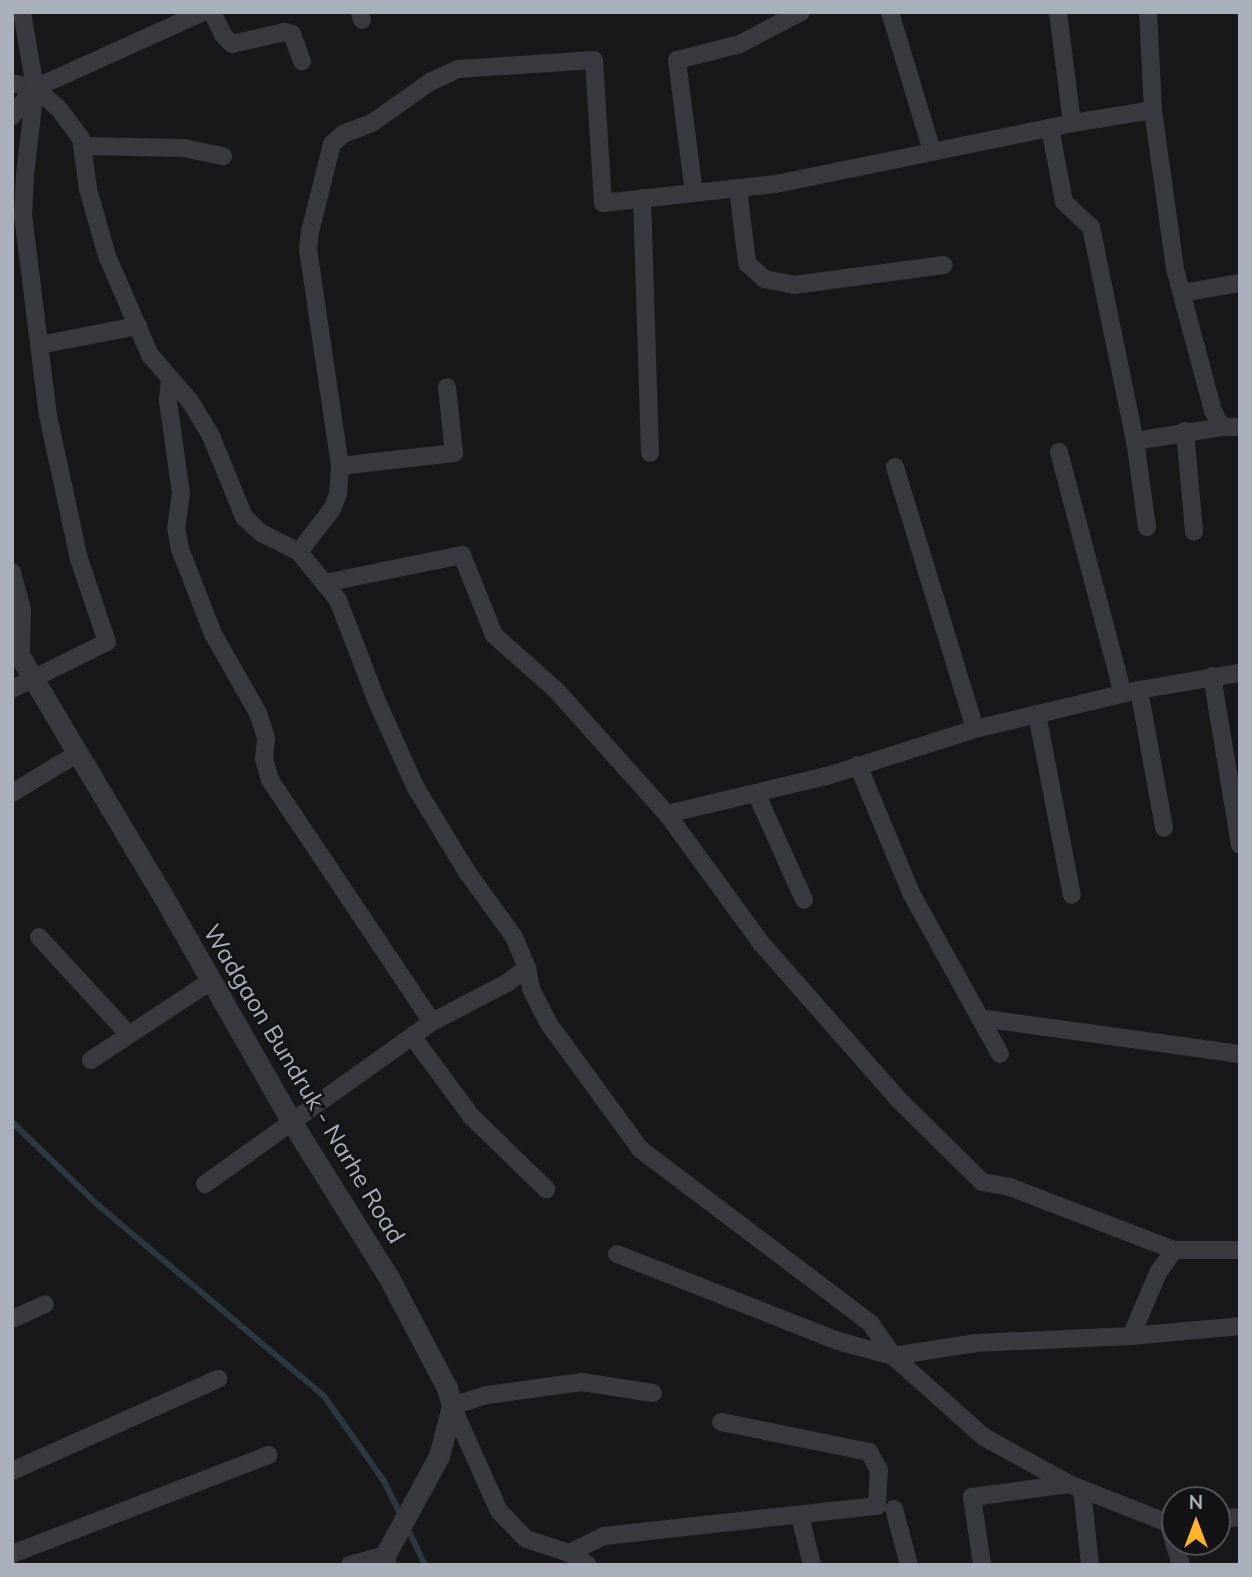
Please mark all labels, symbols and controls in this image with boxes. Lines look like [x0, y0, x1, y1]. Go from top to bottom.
street label: Wadgaon Bundruk - Narhe Road [197, 919, 411, 1249]
north arrow [1161, 1486, 1231, 1556]
text: N [1189, 1490, 1203, 1514]

